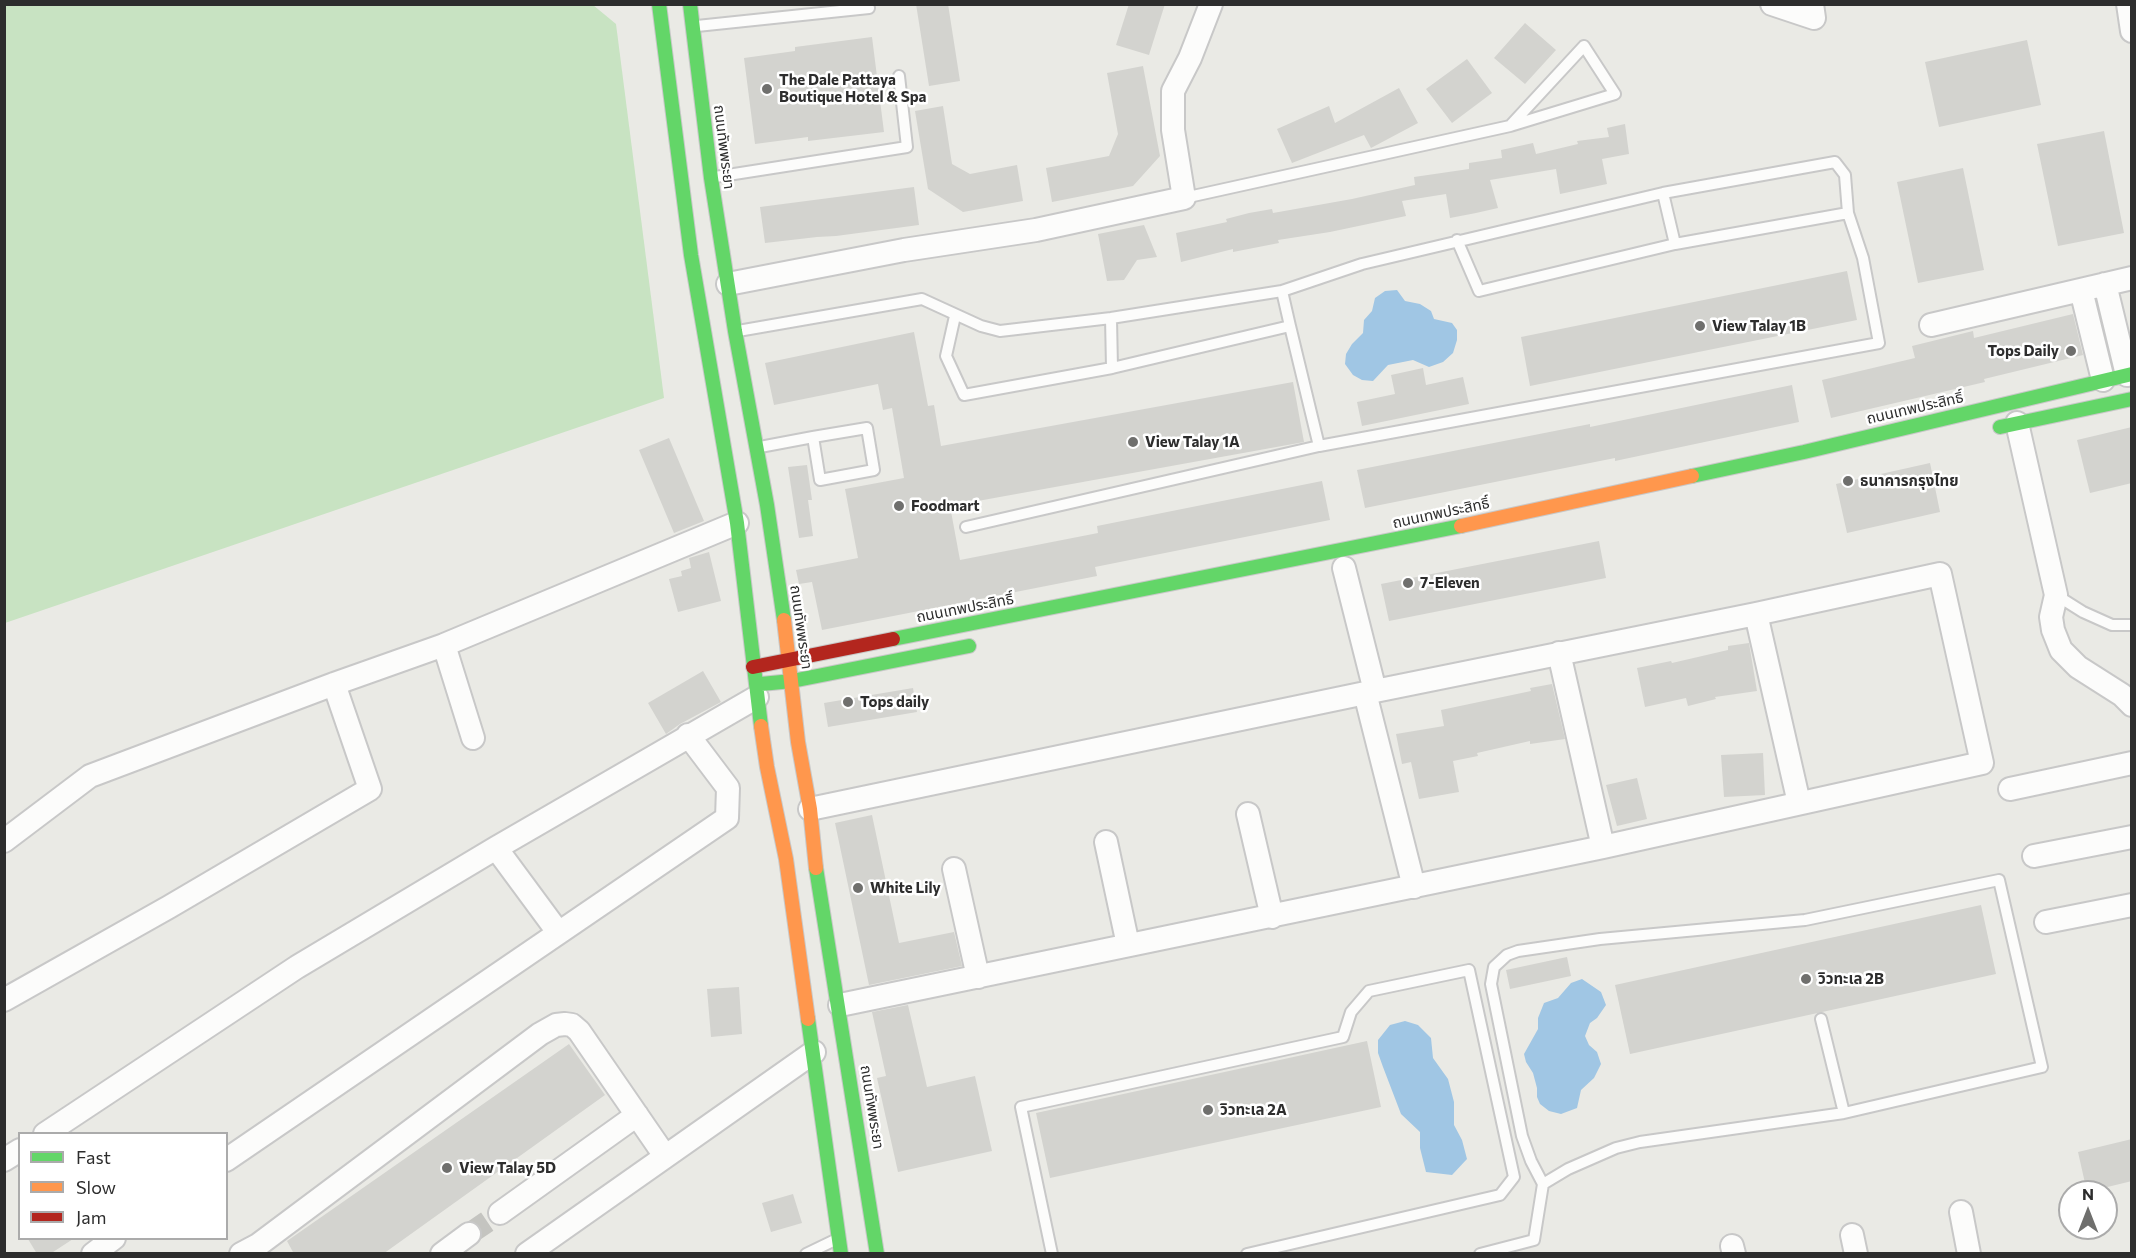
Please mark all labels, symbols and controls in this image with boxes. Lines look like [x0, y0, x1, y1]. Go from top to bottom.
place label: The Dale Pattaya Boutique Hotel & Spa [779, 71, 927, 106]
marker: The Dale Pattaya Boutique Hotel & Spa [760, 82, 774, 96]
street label: ถนนทัพพระยา [710, 104, 738, 190]
place label: View Talay 1B [1712, 317, 1806, 335]
marker: View Talay 1B [1693, 319, 1707, 333]
place label: Tops Daily [1987, 342, 2059, 360]
marker: Tops Daily [2064, 344, 2078, 358]
street label: ถนนเทพประสิทธิ์ [1865, 388, 1965, 428]
place label: View Talay 1A [1145, 433, 1240, 451]
marker: View Talay 1A [1126, 435, 1140, 449]
place label: ธนาคารกรุงไทย [1860, 472, 1958, 490]
marker: ธนาคารกรุงไทย [1841, 474, 1855, 488]
street label: ถนนเทพประสิทธิ์ [1391, 494, 1491, 532]
place label: Foodmart [911, 497, 980, 515]
marker: Foodmart [892, 499, 906, 513]
place label: 7-Eleven [1420, 574, 1480, 592]
marker: 7-Eleven [1401, 576, 1415, 590]
street label: ถนนทัพพระยา [786, 584, 816, 670]
street label: ถนนเทพประสิทธิ์ [915, 590, 1015, 626]
place label: Tops daily [860, 693, 929, 711]
marker: Tops daily [841, 695, 855, 709]
place label: White Lily [870, 879, 941, 897]
marker: White Lily [851, 881, 865, 895]
place label: วิวทะเล 2B [1818, 970, 1884, 988]
marker: วิวทะเล 2B [1799, 972, 1813, 986]
street label: ถนนทัพพระยา [856, 1064, 888, 1150]
place label: วิวทะเล 2A [1220, 1101, 1287, 1119]
marker: วิวทะเล 2A [1201, 1103, 1215, 1117]
legend [18, 1132, 228, 1240]
text: Fast [76, 1146, 111, 1168]
place label: View Talay 5D [459, 1159, 556, 1177]
marker: View Talay 5D [440, 1161, 454, 1175]
text: Slow [76, 1176, 116, 1198]
north arrow [2058, 1180, 2118, 1240]
text: N [2082, 1184, 2094, 1203]
text: Jam [76, 1206, 106, 1228]

